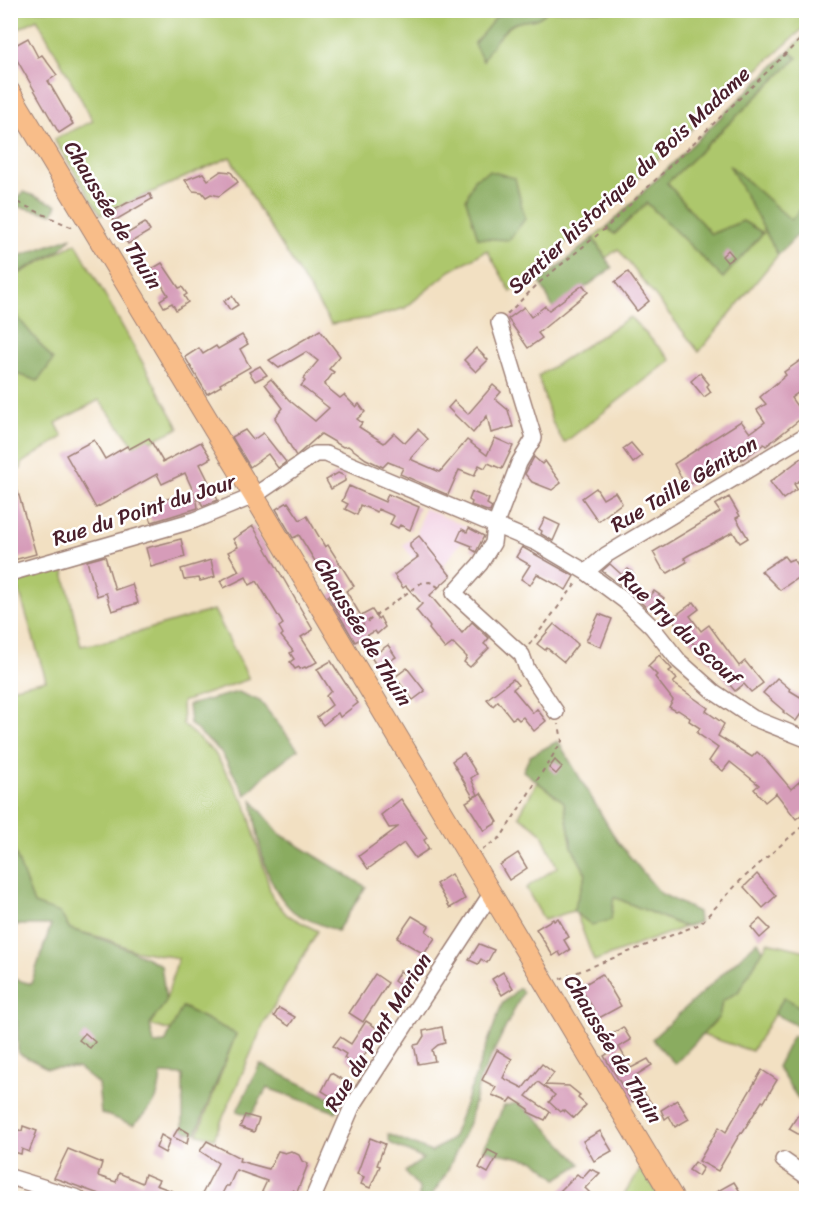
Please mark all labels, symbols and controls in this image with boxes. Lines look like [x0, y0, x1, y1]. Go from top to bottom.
street label: Sentier historique du Bois Madame [498, 56, 760, 304]
street label: Chaussée de Thuin [53, 133, 173, 297]
street label: Rue Taille Géniton [603, 425, 765, 543]
street label: Rue du Point du Jour [47, 462, 242, 558]
street label: Chaussée de Thuin [303, 550, 423, 714]
street label: Rue Try du Scouf [610, 561, 752, 697]
street label: Rue du Pont Marion [314, 945, 442, 1119]
street label: Chaussée de Thuin [553, 967, 673, 1131]

